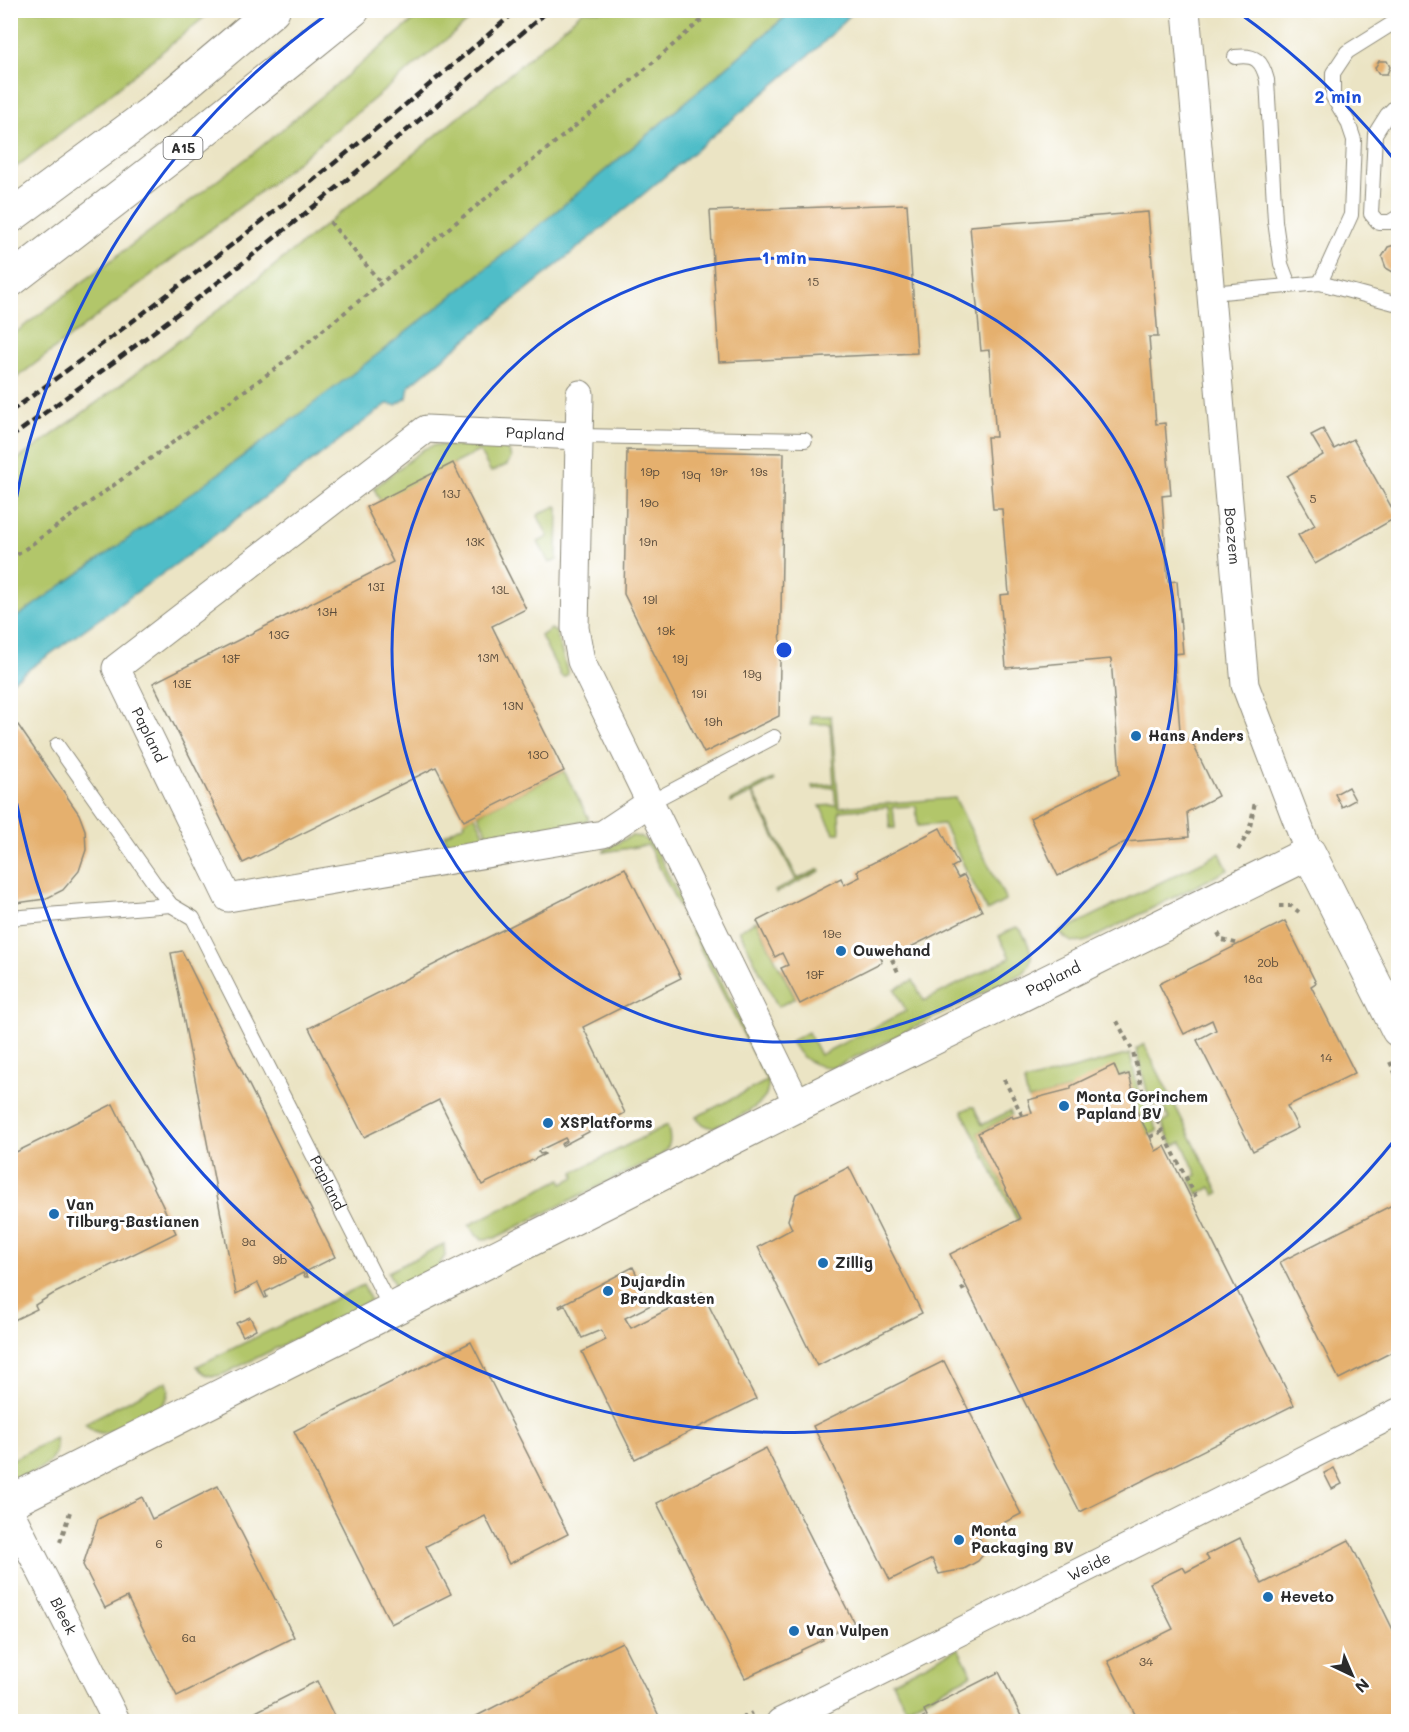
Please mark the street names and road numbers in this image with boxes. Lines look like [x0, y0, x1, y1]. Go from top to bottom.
road number: A15 [164, 137, 202, 159]
street label: Papland [505, 421, 565, 445]
street label: Boezem [1221, 507, 1245, 565]
street label: Papland [128, 704, 171, 765]
street label: Papland [1022, 956, 1084, 1000]
street label: Papland [306, 1152, 350, 1213]
street label: Weide [1064, 1547, 1114, 1585]
street label: Bleek [46, 1594, 82, 1638]

